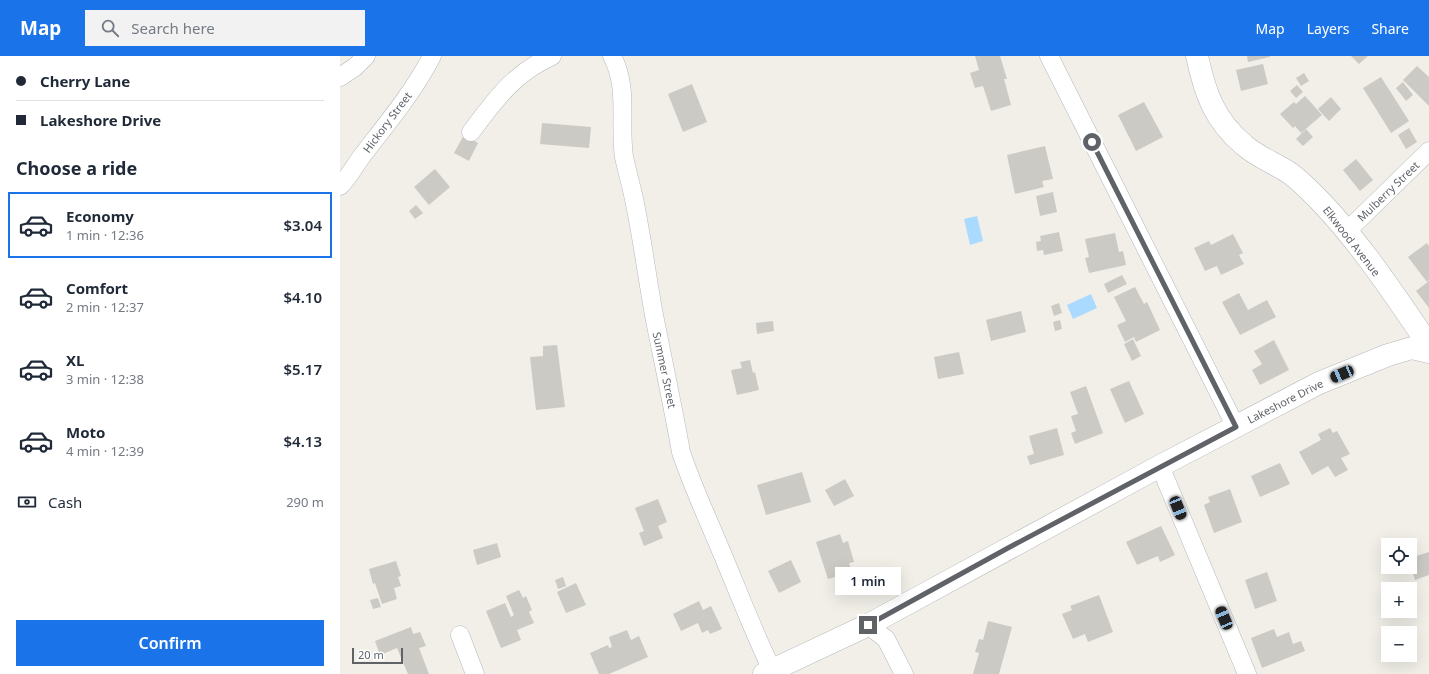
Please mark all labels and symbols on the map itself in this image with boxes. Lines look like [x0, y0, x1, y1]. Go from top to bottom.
street label: Hickory Street [359, 89, 415, 155]
route start [1083, 133, 1101, 151]
street label: Mulberry Street [1354, 158, 1422, 224]
street label: Elkwood Avenue [1320, 203, 1384, 279]
street label: Summer Street [650, 330, 680, 410]
car [1329, 364, 1355, 384]
street label: Lakeshore Drive [1244, 375, 1326, 427]
car [1168, 495, 1188, 521]
callout: 1 min [835, 567, 901, 595]
car [1214, 605, 1234, 631]
route end [859, 616, 877, 634]
scale bar [352, 646, 403, 665]

